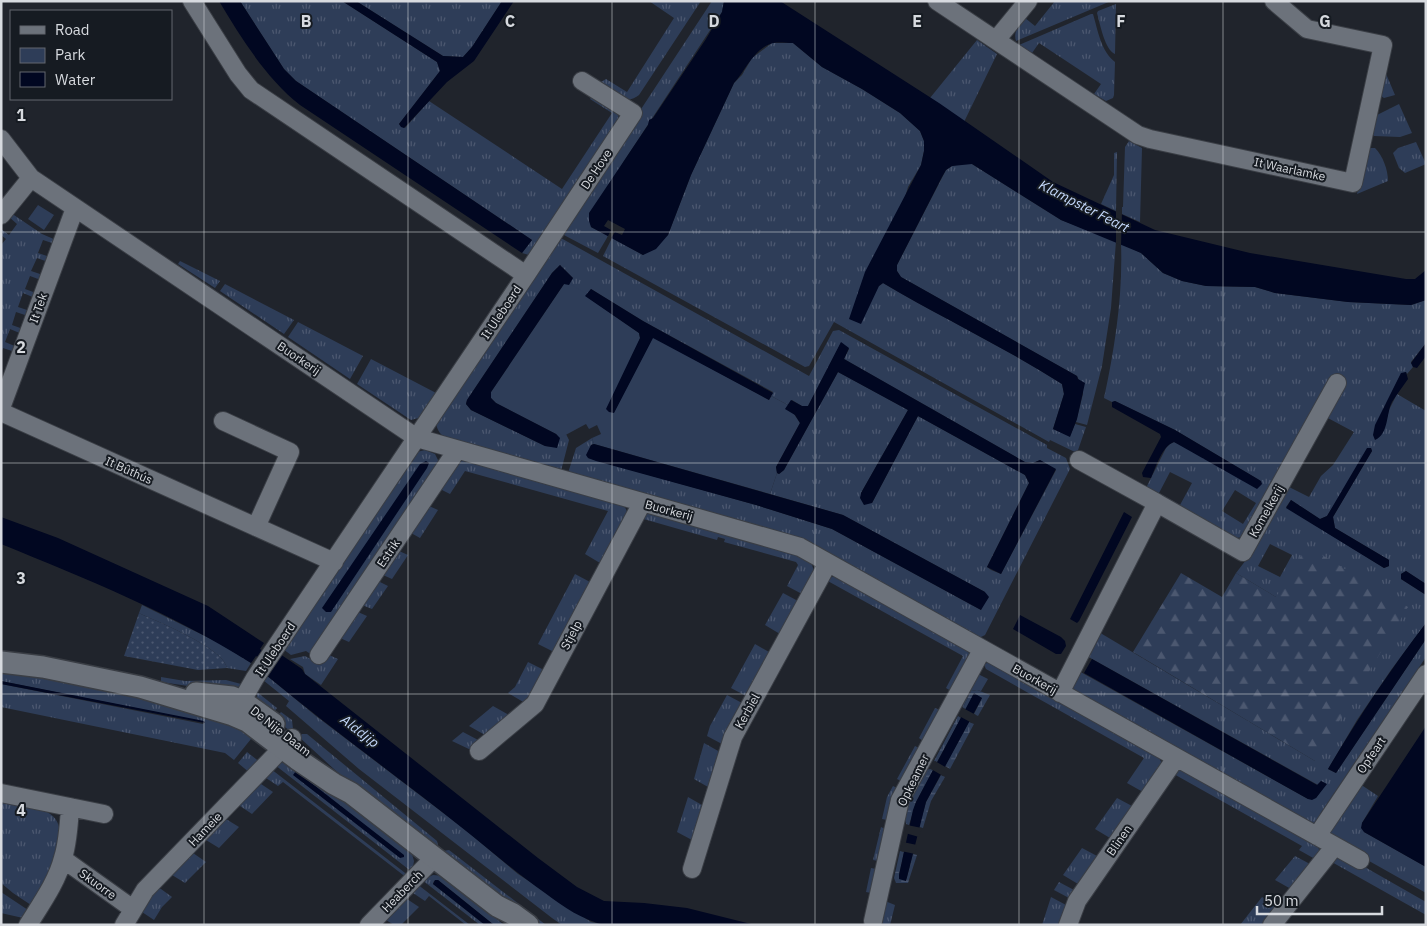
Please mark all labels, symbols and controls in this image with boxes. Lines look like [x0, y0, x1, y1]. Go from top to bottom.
legend [10, 10, 172, 100]
text: B [301, 11, 312, 31]
text: C [505, 11, 515, 31]
text: D [708, 11, 720, 31]
text: E [912, 11, 922, 31]
text: F [1116, 11, 1126, 31]
text: G [1319, 11, 1331, 31]
text: Road [55, 20, 90, 39]
text: Park [55, 45, 85, 64]
text: Water [55, 70, 96, 89]
text: 1 [16, 105, 26, 125]
street label: De Hove [577, 146, 615, 192]
street label: It Waarlamke [1253, 154, 1327, 184]
water label: Klampster Feart [1036, 176, 1133, 237]
street label: It Uleboerd [478, 282, 524, 342]
street label: It Tek [26, 290, 51, 325]
text: 2 [16, 337, 26, 357]
street label: Buorkerij [275, 338, 323, 378]
street label: It Bûthús [103, 453, 155, 487]
street label: Komelkerij [1246, 482, 1286, 540]
street label: Buorkerij [643, 496, 695, 524]
street label: Estrik [373, 536, 403, 570]
text: 3 [16, 568, 26, 588]
street label: Stjelp [557, 618, 585, 652]
street label: It Uleboerd [252, 619, 298, 679]
street label: Buorkerij [1010, 661, 1060, 697]
street label: Kerbiel [731, 691, 763, 731]
street label: De Nije Daam [248, 703, 314, 759]
water label: Alddjip [336, 710, 383, 752]
street label: Opfeart [1353, 734, 1389, 776]
street label: Opkeamer [894, 751, 932, 808]
text: 4 [16, 800, 26, 820]
street label: Hameie [185, 809, 225, 849]
street label: Blinen [1103, 822, 1135, 858]
street label: Skuorre [77, 866, 120, 903]
street label: Heaberch [378, 867, 426, 915]
scale bar [1257, 884, 1382, 916]
text: 50 m [1264, 891, 1299, 910]

